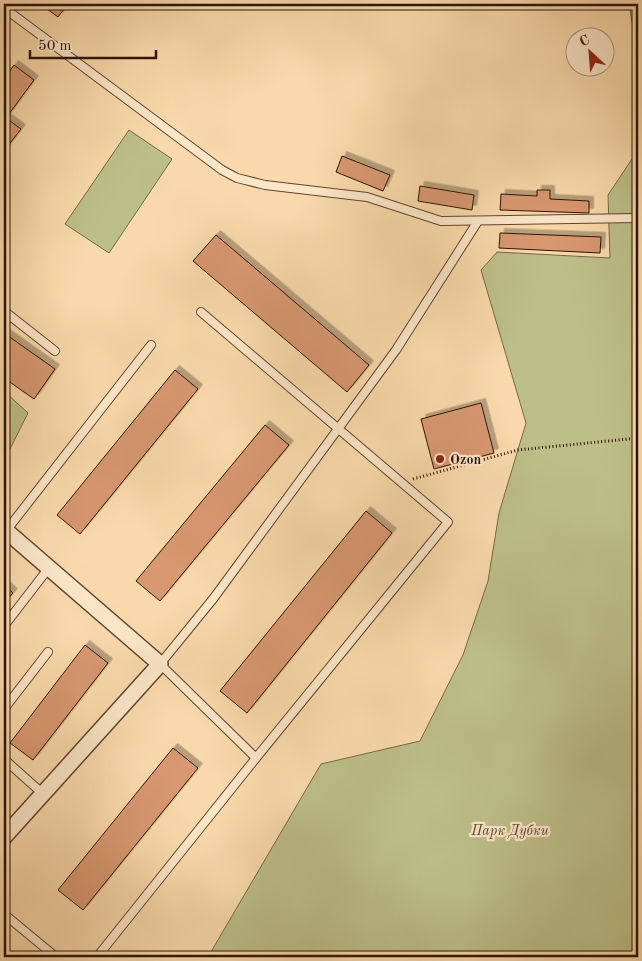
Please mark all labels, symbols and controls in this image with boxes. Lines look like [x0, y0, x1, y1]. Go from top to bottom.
scale bar [30, 28, 156, 60]
north arrow [564, 28, 614, 78]
text: С [578, 33, 592, 50]
text: 50 m [38, 39, 72, 54]
marker: Ozon [434, 453, 446, 465]
place label: Ozon [450, 453, 481, 467]
park label: Парк Дубки [470, 823, 549, 839]

